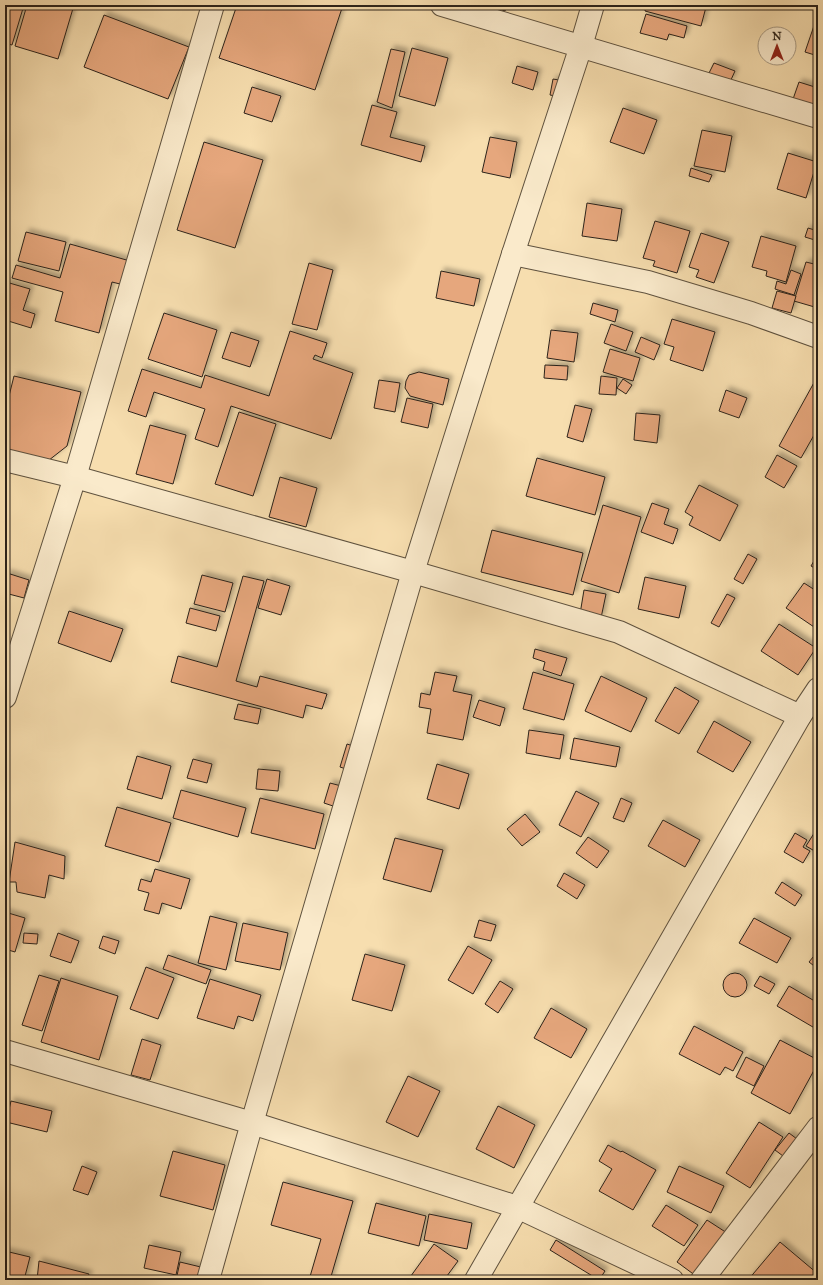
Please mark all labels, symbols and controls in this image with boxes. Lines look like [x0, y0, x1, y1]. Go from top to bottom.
north arrow [757, 26, 797, 66]
text: N [772, 30, 782, 43]

